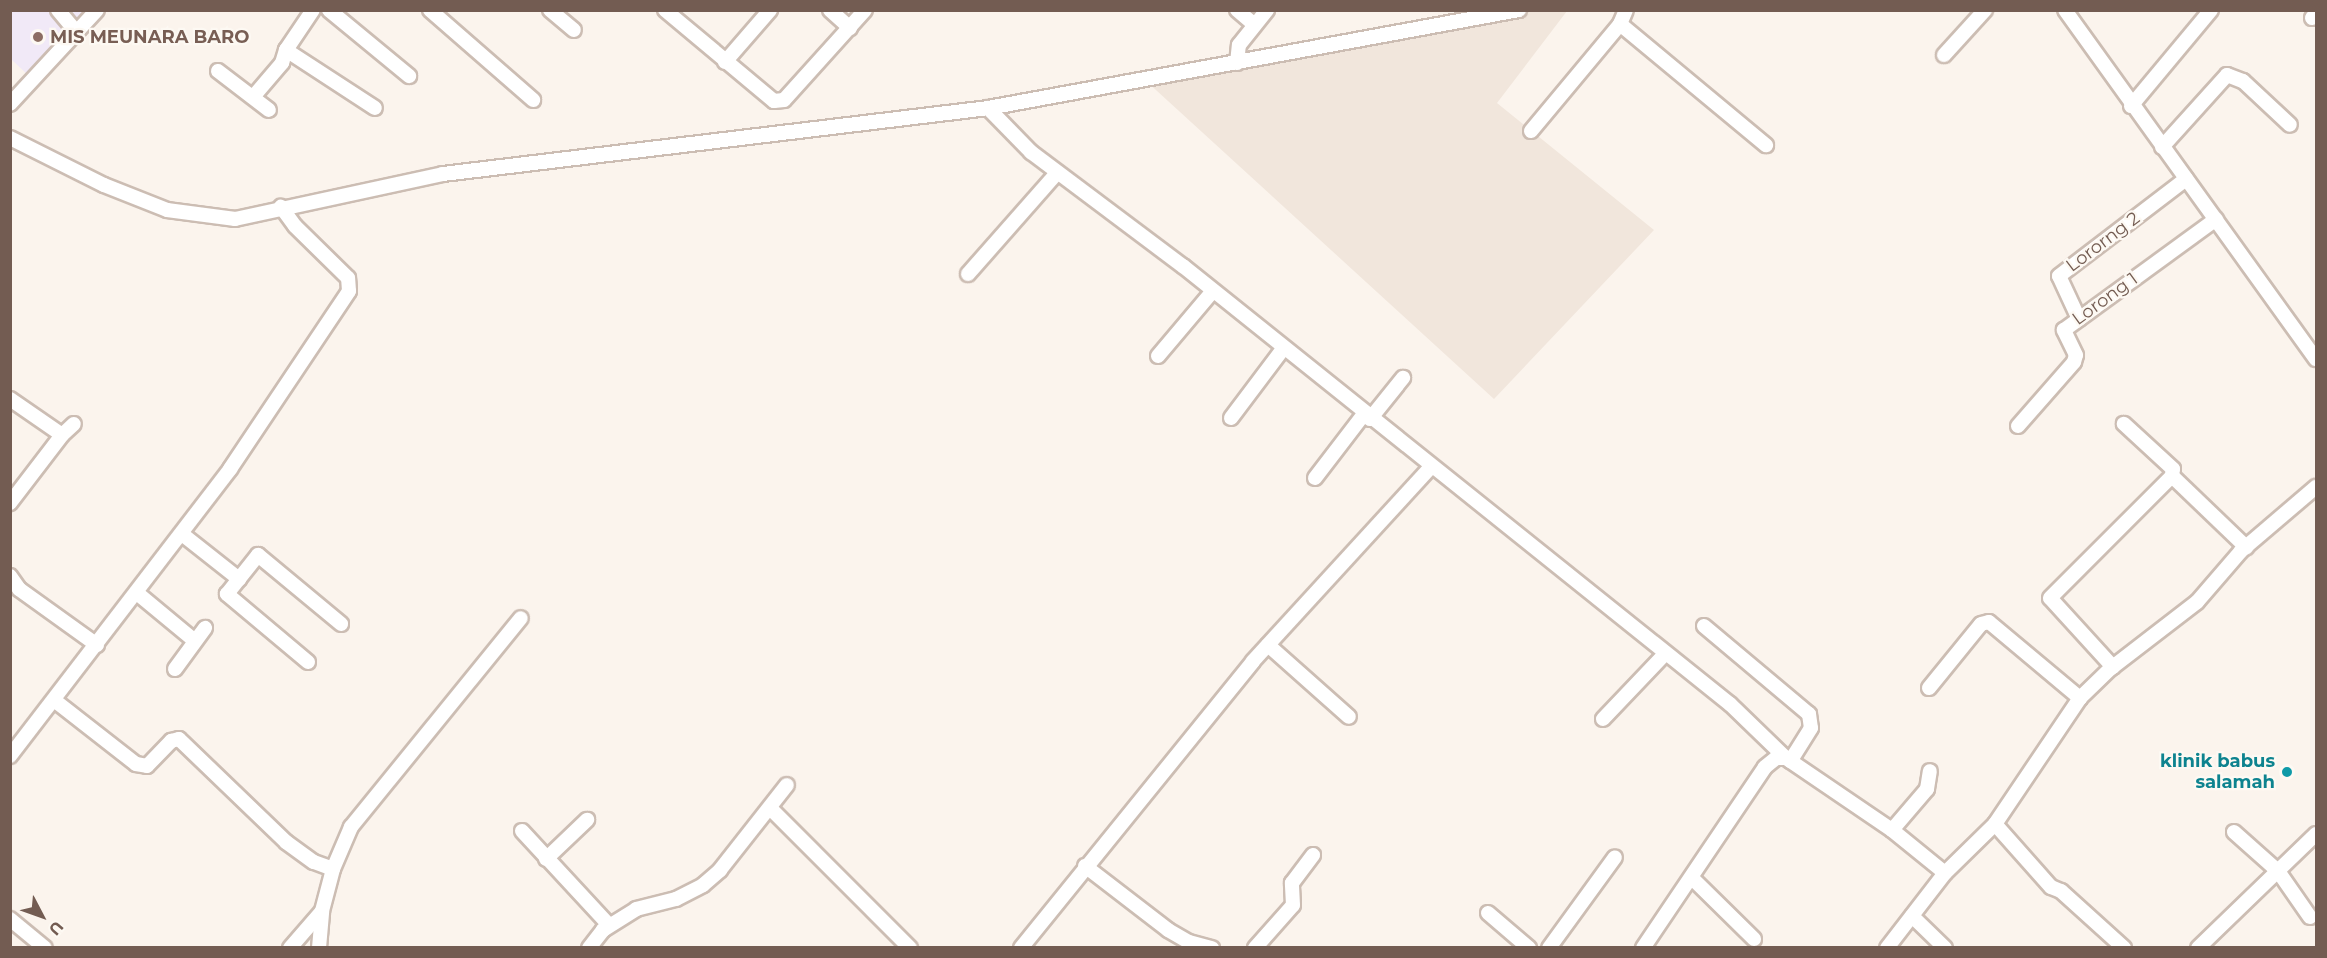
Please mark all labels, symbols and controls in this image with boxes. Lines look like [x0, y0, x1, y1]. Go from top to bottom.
place label: MIS MEUNARA BARO [50, 26, 250, 48]
marker: MIS MEUNARA BARO [31, 30, 45, 44]
street label: Lororng 2 [2062, 207, 2144, 277]
street label: Lorong 1 [2068, 268, 2142, 330]
place label: klinik babus salamah [2160, 751, 2275, 794]
marker: klinik babus salamah [2280, 765, 2294, 779]
north arrow [12, 886, 72, 946]
text: U [45, 917, 67, 939]

